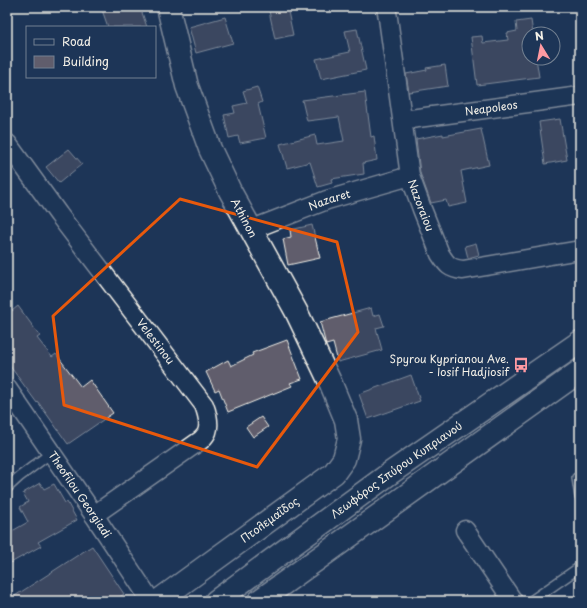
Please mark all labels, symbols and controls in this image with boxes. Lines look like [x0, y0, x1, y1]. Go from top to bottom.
legend [26, 26, 156, 78]
north arrow [521, 26, 561, 66]
text: N [533, 26, 545, 45]
text: Road [62, 32, 91, 50]
text: Building [62, 52, 109, 70]
street label: Neapoleos [464, 96, 519, 120]
street label: Nazoraiou [404, 177, 439, 234]
street label: Nazaret [306, 185, 353, 214]
street label: Athinon [227, 195, 262, 241]
street label: Velestinou [133, 315, 179, 368]
place label: Spyrou Kyprianou Ave. - Iosif Hadjiosif [390, 350, 510, 380]
bus stop icon: Spyrou Kyprianou Ave. - Iosif Hadjiosif [512, 356, 530, 374]
street label: Λεωφόρος Σπύρου Κυπριανού [327, 417, 465, 522]
street label: Theofilou Georgiadi [45, 447, 116, 541]
street label: Πτολεμαΐδος [237, 492, 302, 547]

